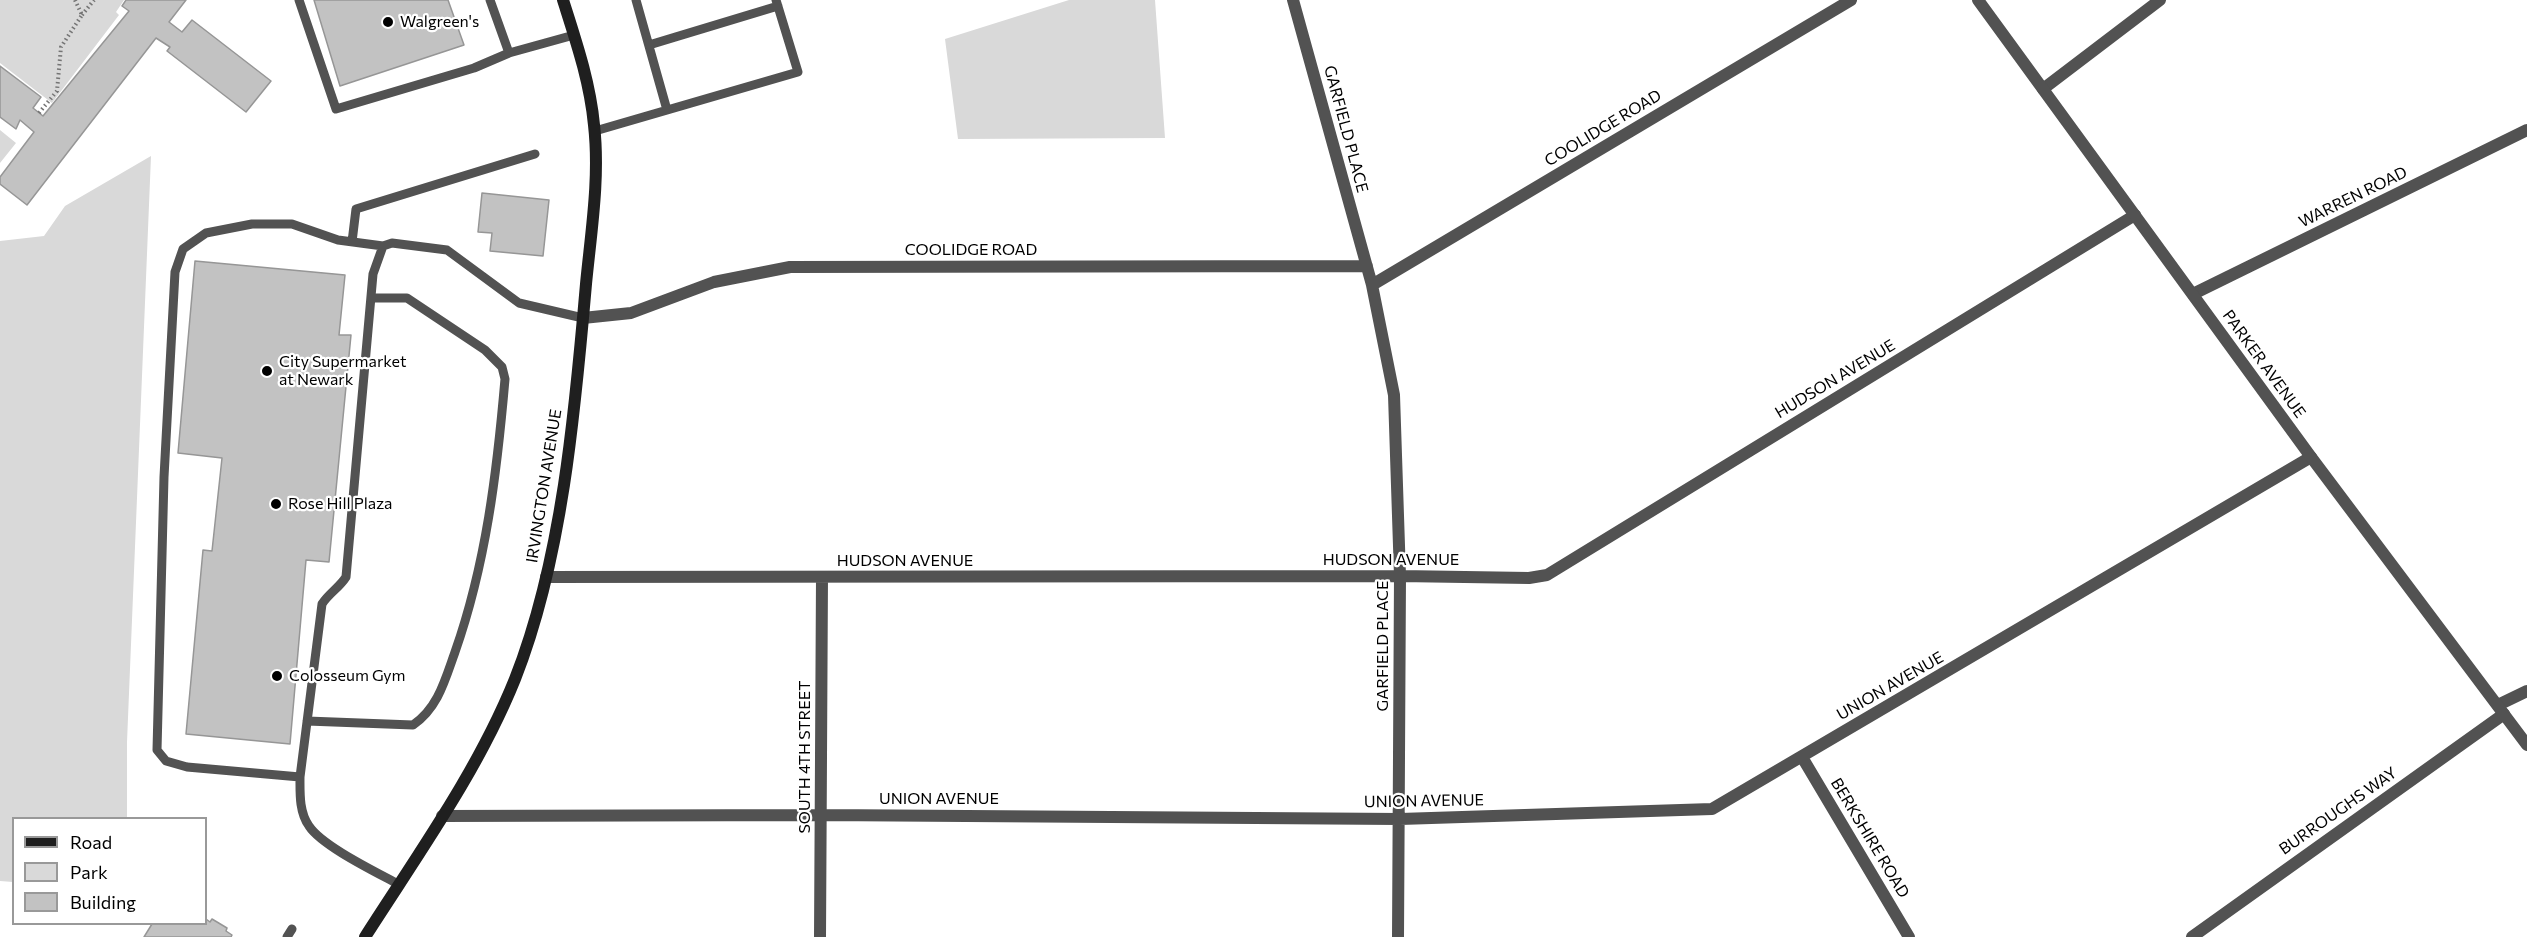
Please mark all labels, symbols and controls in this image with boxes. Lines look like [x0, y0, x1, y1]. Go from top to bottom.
place label: Walgreen's [400, 12, 479, 32]
marker: Walgreen's [381, 15, 395, 29]
street label: GARFIELD PLACE [1320, 63, 1372, 195]
street label: COOLIDGE ROAD [1541, 86, 1665, 170]
street label: WARREN ROAD [2296, 162, 2410, 232]
street label: COOLIDGE ROAD [905, 240, 1037, 260]
street label: PARKER AVENUE [2218, 306, 2310, 422]
street label: HUDSON AVENUE [1771, 336, 1899, 422]
place label: City Supermarket at Newark [279, 352, 407, 390]
marker: City Supermarket at Newark [260, 364, 274, 378]
street label: IRVINGTON AVENUE [522, 408, 566, 564]
place label: Rose Hill Plaza [288, 494, 392, 514]
marker: Rose Hill Plaza [269, 497, 283, 511]
street label: HUDSON AVENUE [1323, 550, 1459, 570]
street label: HUDSON AVENUE [837, 551, 973, 571]
street label: GARFIELD PLACE [1373, 581, 1393, 711]
street label: UNION AVENUE [1833, 648, 1947, 724]
place label: Colosseum Gym [289, 666, 406, 686]
marker: Colosseum Gym [270, 669, 284, 683]
street label: SOUTH 4TH STREET [795, 680, 815, 834]
street label: BURROUGHS WAY [2275, 763, 2401, 859]
street label: BERKSHIRE ROAD [1827, 775, 1913, 901]
street label: UNION AVENUE [879, 789, 999, 809]
street label: UNION AVENUE [1364, 790, 1484, 812]
legend [12, 817, 207, 925]
text: Road [70, 831, 112, 853]
text: Park [70, 861, 108, 883]
text: Building [70, 891, 136, 913]

